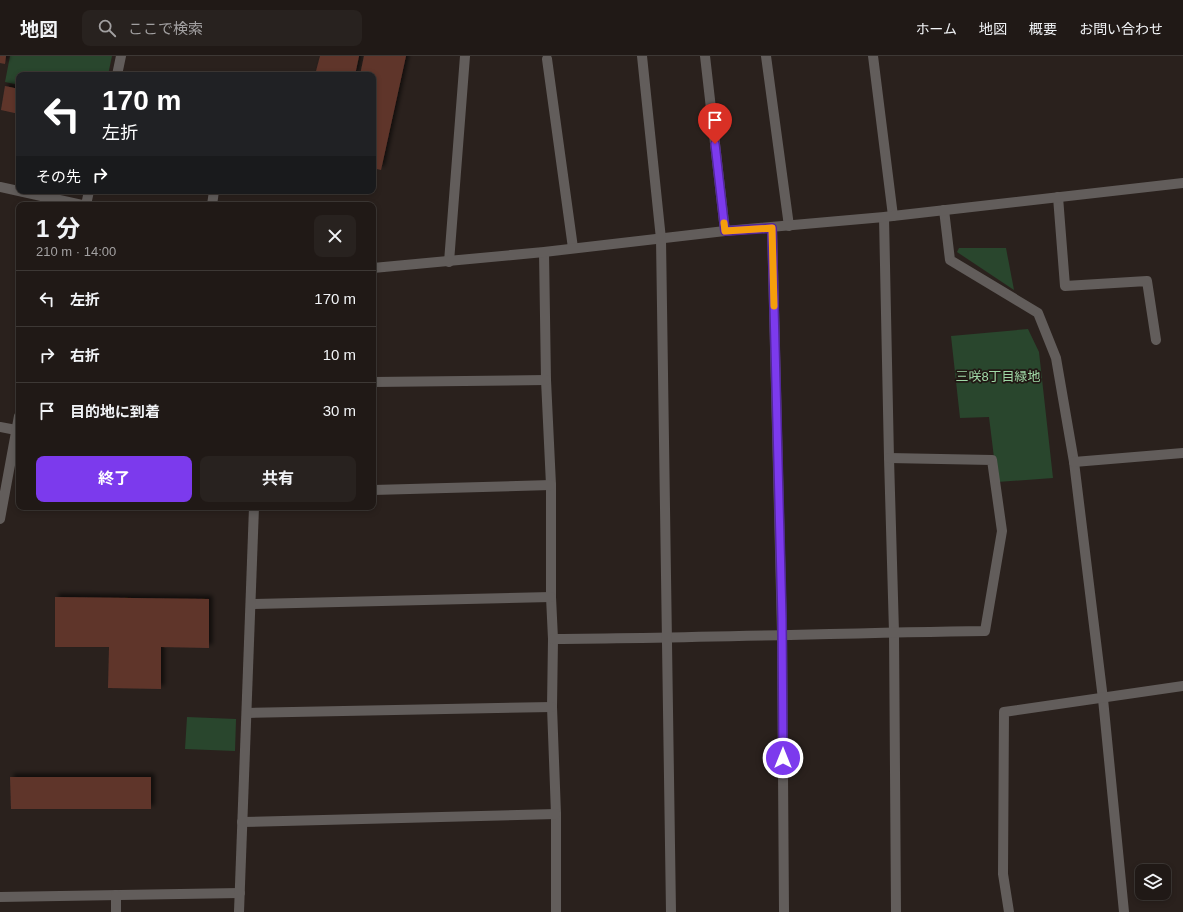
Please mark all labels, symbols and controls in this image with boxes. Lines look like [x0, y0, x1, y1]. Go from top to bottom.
search box [82, 10, 362, 46]
icon: search [96, 17, 118, 39]
text: 地図 [20, 19, 58, 40]
text: ここで検索 [128, 20, 203, 37]
text: ホーム [915, 21, 957, 37]
text: 地図 [979, 21, 1007, 37]
text: 概要 [1029, 21, 1057, 37]
text: お問い合わせ [1079, 21, 1163, 37]
text: 170 m [102, 85, 181, 116]
icon: left [36, 88, 88, 140]
pin [698, 103, 732, 144]
icon: arrive [704, 109, 726, 131]
text: 左折 [102, 123, 138, 143]
icon: right [89, 164, 111, 186]
text: その先 [36, 168, 81, 185]
text: 1 分 [36, 215, 80, 242]
button: close [314, 215, 356, 257]
text: 210 m · 14:00 [36, 244, 116, 259]
icon: left [36, 288, 58, 310]
text: 170 m [314, 290, 356, 307]
text: 左折 [70, 291, 100, 308]
icon: right [36, 344, 58, 366]
text: 10 m [323, 346, 356, 363]
text: 右折 [70, 347, 100, 364]
park label: 三咲8丁目緑地 [955, 369, 1041, 384]
icon: arrive [36, 400, 58, 422]
text: 30 m [323, 402, 356, 419]
text: 目的地に到着 [70, 403, 160, 420]
button: 終了 [36, 456, 192, 502]
button: 共有 [200, 456, 356, 502]
position arrow [762, 737, 804, 779]
map controls [1135, 864, 1171, 900]
button: layers [1135, 864, 1171, 900]

